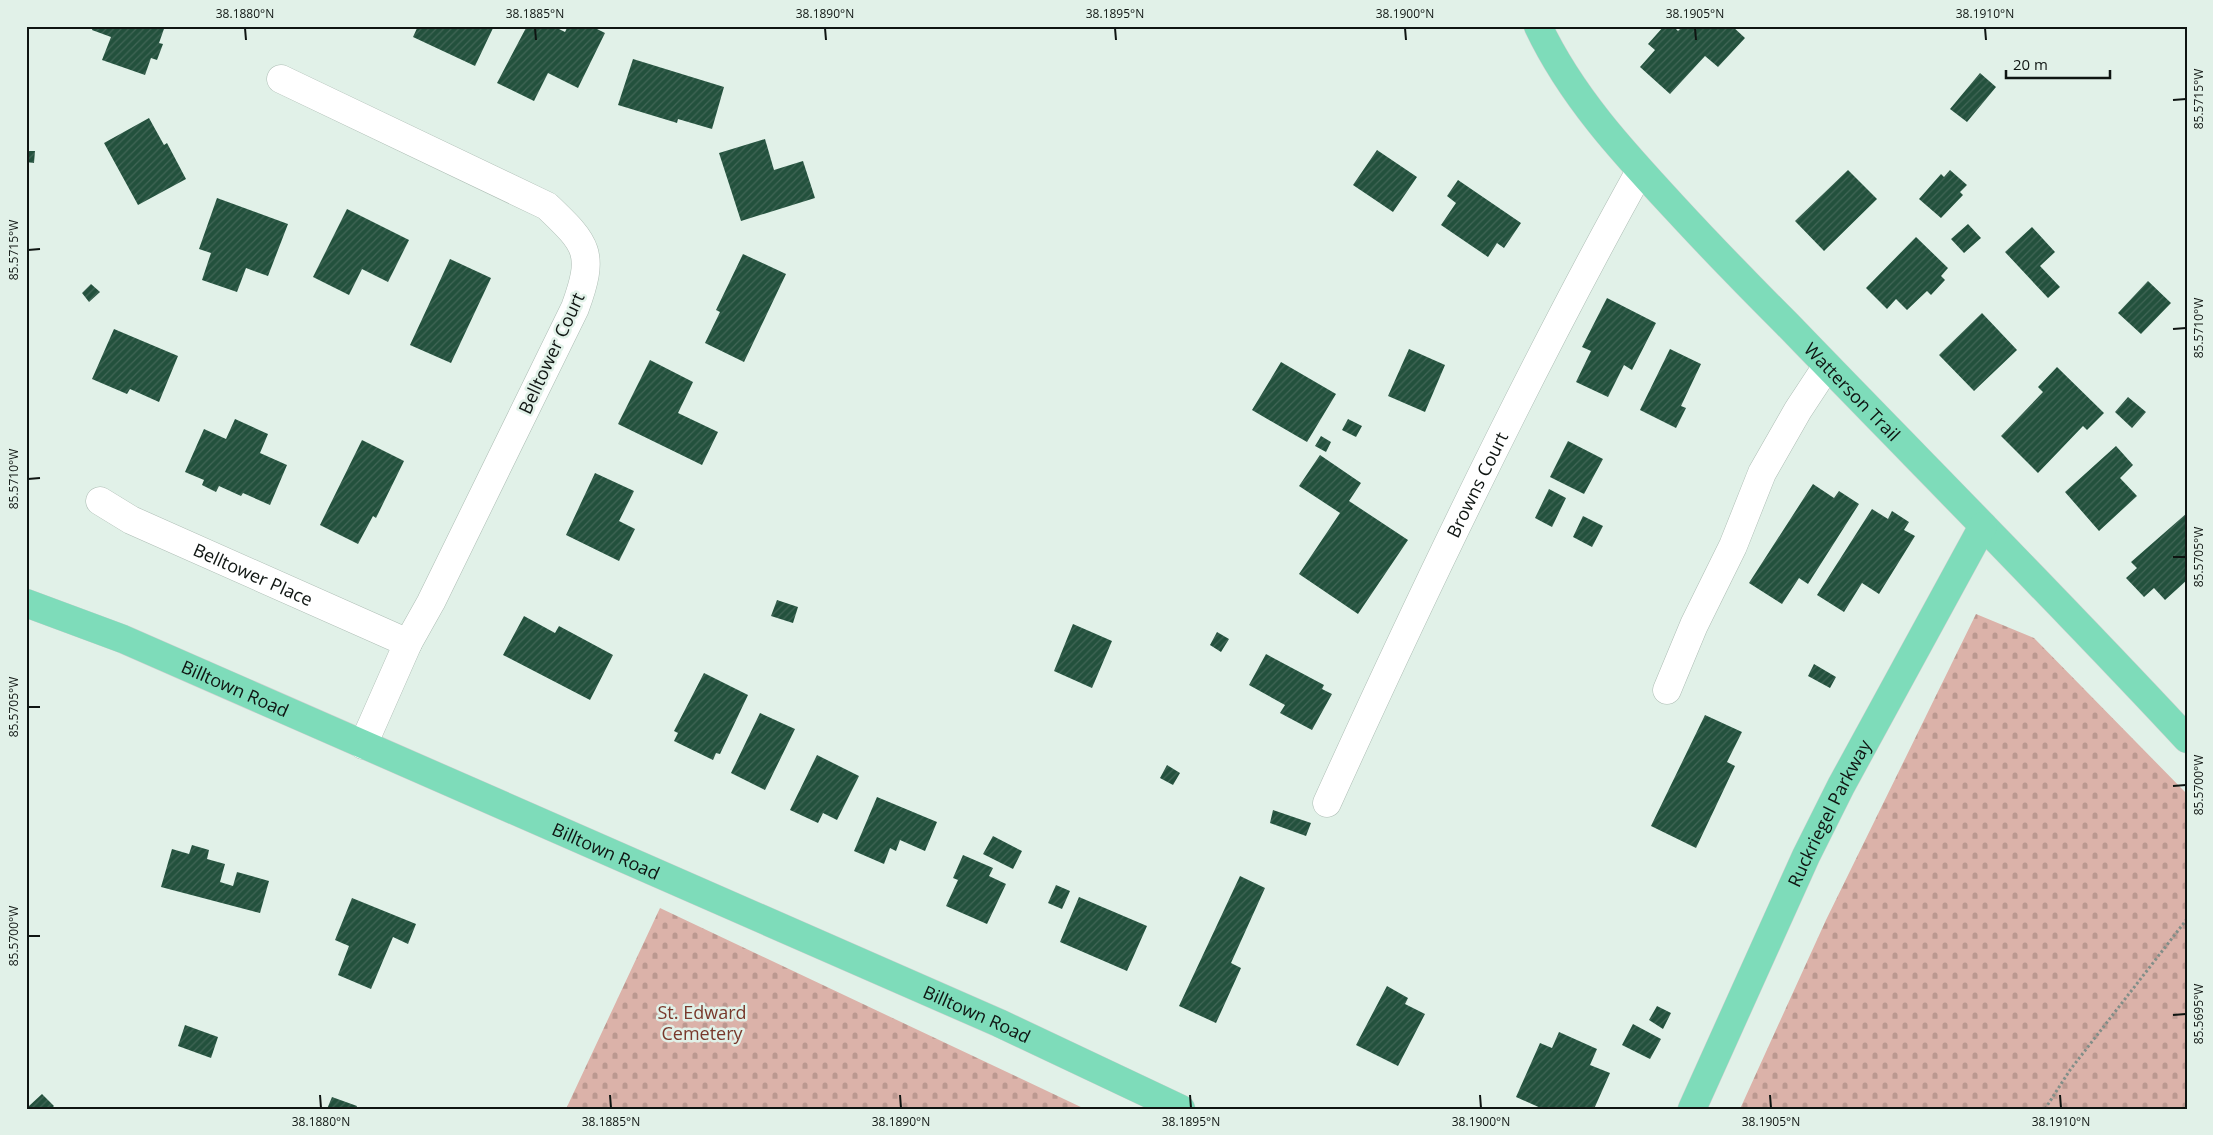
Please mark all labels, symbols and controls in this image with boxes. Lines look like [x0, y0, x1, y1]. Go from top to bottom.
text: 38.1880°N [216, 5, 274, 22]
text: 38.1885°N [506, 5, 564, 22]
text: 38.1890°N [796, 5, 854, 22]
text: 38.1895°N [1086, 5, 1144, 22]
text: 38.1900°N [1376, 5, 1434, 22]
text: 38.1905°N [1666, 5, 1724, 22]
text: 38.1910°N [1956, 5, 2014, 22]
scale bar [2006, 48, 2109, 80]
text: 20 m [2013, 54, 2048, 74]
text: 85.5715°W [2190, 69, 2207, 129]
text: 85.5715°W [5, 220, 22, 280]
street label: Belltower Court [512, 289, 590, 417]
text: 85.5710°W [2190, 298, 2207, 358]
street label: Watterson Trail [1799, 337, 1906, 446]
street label: Browns Court [1441, 428, 1513, 541]
text: 85.5710°W [5, 449, 22, 509]
text: 85.5705°W [2190, 527, 2207, 587]
street label: Belltower Place [190, 537, 317, 611]
street label: Billtown Road [178, 654, 293, 722]
text: 85.5705°W [5, 677, 22, 737]
street label: Ruckriegel Parkway [1782, 734, 1877, 891]
text: 85.5700°W [2190, 755, 2207, 815]
street label: Billtown Road [549, 817, 664, 885]
text: 85.5700°W [5, 906, 22, 966]
street label: Billtown Road [920, 979, 1035, 1048]
text: 85.5695°W [2190, 984, 2207, 1044]
park label: St. Edward Cemetery [657, 1000, 747, 1045]
text: 38.1880°N [292, 1113, 350, 1130]
text: 38.1885°N [582, 1113, 640, 1130]
text: 38.1890°N [872, 1113, 930, 1130]
text: 38.1895°N [1162, 1113, 1220, 1130]
text: 38.1900°N [1452, 1113, 1510, 1130]
text: 38.1905°N [1742, 1113, 1800, 1130]
text: 38.1910°N [2032, 1113, 2090, 1130]

